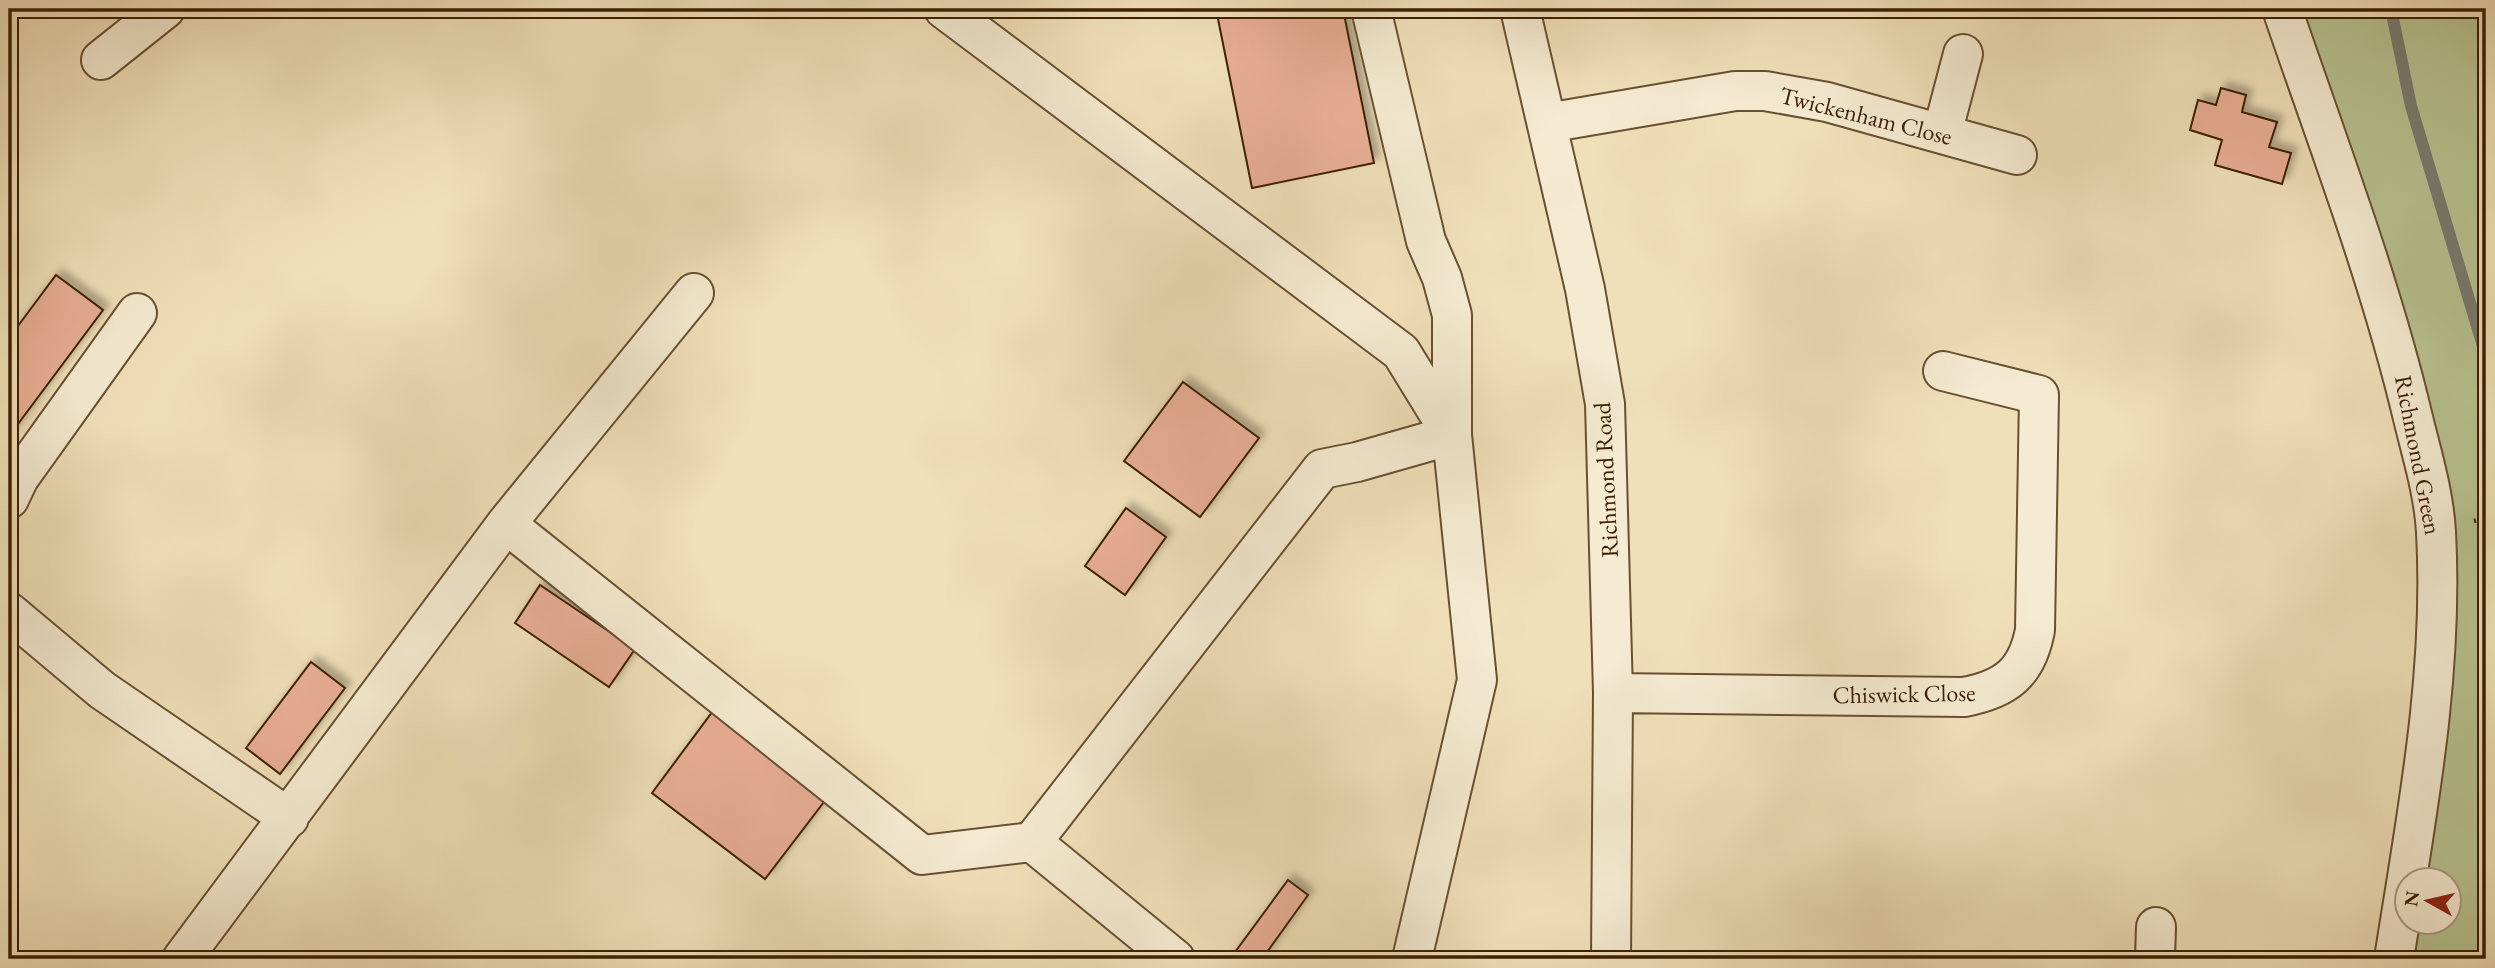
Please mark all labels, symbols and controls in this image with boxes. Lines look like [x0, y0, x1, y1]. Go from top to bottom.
street label: Twickenham Close [1777, 79, 1955, 152]
street label: Richmond Green [2388, 372, 2449, 538]
street label: Richmond Road [1586, 401, 1625, 558]
street label: Chiswick Close [1832, 677, 1976, 710]
north arrow [2394, 866, 2464, 936]
text: N [2398, 889, 2425, 908]

